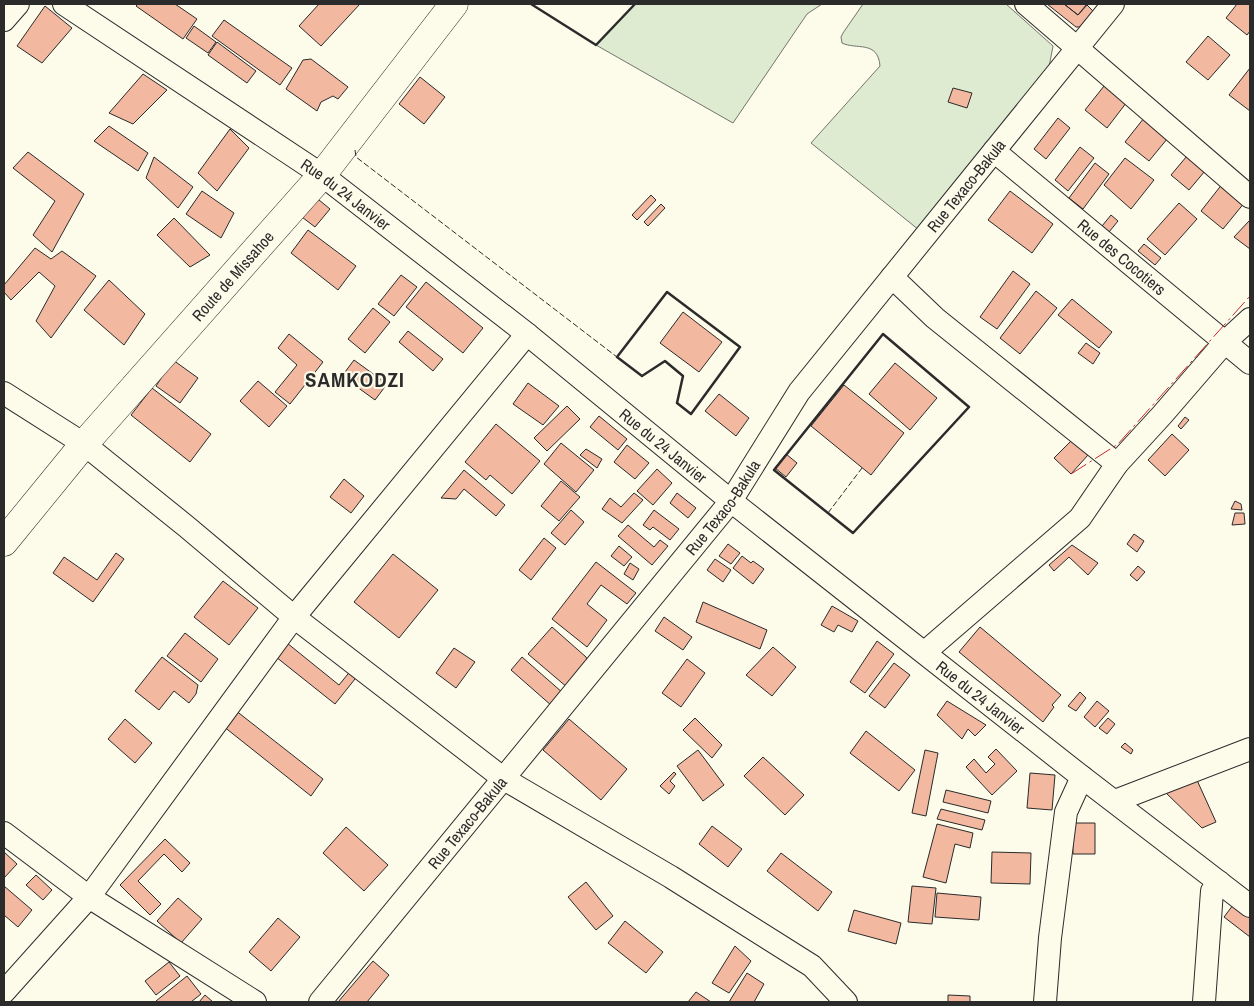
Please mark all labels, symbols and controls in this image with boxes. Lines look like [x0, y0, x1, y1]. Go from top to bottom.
street label: Rue Texaco-Bakula [922, 134, 1011, 237]
street label: Rue du 24 Janvier [297, 153, 396, 236]
street label: Rue des Cocotiers [1073, 214, 1171, 300]
street label: Route de Missahoe [187, 226, 279, 326]
district label: SAMKODZI [305, 365, 405, 394]
street label: Rue du 24 Janvier [615, 403, 712, 488]
street label: Rue Texaco-Bakula [680, 455, 765, 560]
street label: Rue du 24 Janvier [932, 655, 1030, 739]
street label: Rue Texaco-Bakula [423, 771, 512, 874]

